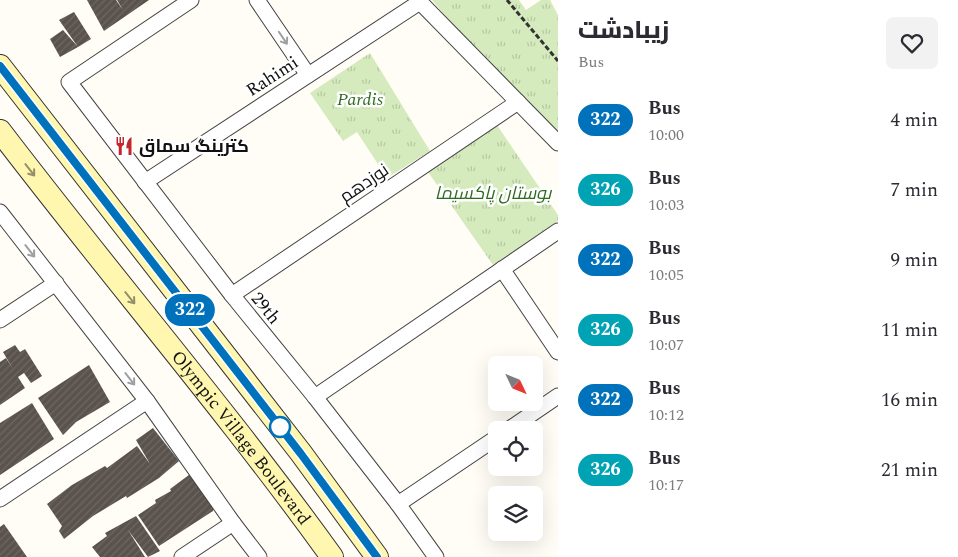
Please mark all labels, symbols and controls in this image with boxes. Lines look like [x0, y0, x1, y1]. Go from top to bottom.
text: زیبادشت [578, 13, 669, 49]
button: heart [886, 17, 938, 69]
one-way arrow [278, 30, 288, 44]
street label: Rahimi [241, 49, 304, 103]
text: Bus [578, 50, 604, 74]
park label: Pardis [337, 86, 384, 113]
text: Bus [648, 94, 681, 123]
text: 322 [590, 106, 621, 133]
text: 4 min [890, 106, 938, 135]
text: 10:00 [648, 123, 684, 147]
place label: کترینگ سماق [139, 133, 249, 160]
restaurant icon: کترینگ سماق [113, 135, 135, 157]
street label: نوزدهم [334, 157, 395, 210]
one-way arrow [24, 163, 35, 176]
text: Bus [648, 164, 681, 193]
text: 326 [590, 176, 621, 203]
text: 7 min [890, 176, 938, 205]
park label: بوستان پاکسیما [435, 180, 552, 207]
text: 10:03 [648, 193, 684, 217]
text: Bus [648, 234, 681, 263]
one-way arrow [24, 244, 35, 257]
text: 322 [590, 246, 621, 273]
text: 9 min [890, 246, 938, 275]
text: 10:05 [648, 263, 684, 287]
street label: 29th [244, 286, 287, 330]
one-way arrow [124, 291, 135, 304]
line badge: 322 [161, 294, 219, 326]
text: 322 [175, 296, 205, 323]
text: Bus [648, 304, 681, 333]
text: 326 [590, 316, 621, 343]
text: 11 min [881, 316, 938, 345]
text: 10:07 [648, 333, 684, 357]
street label: Olympic Village Boulevard [164, 345, 317, 531]
north arrow [488, 356, 542, 411]
map controls [488, 356, 543, 541]
one-way arrow [125, 372, 135, 386]
text: Bus [648, 374, 681, 403]
text: 322 [590, 386, 621, 413]
text: 16 min [881, 386, 938, 415]
text: 10:12 [648, 403, 684, 427]
unlabelled marker [269, 416, 291, 438]
button: locate [488, 421, 543, 476]
text: Bus [648, 444, 681, 473]
text: 326 [590, 456, 621, 483]
text: 21 min [881, 456, 938, 485]
text: 10:17 [648, 473, 684, 497]
button: layers [488, 486, 543, 541]

